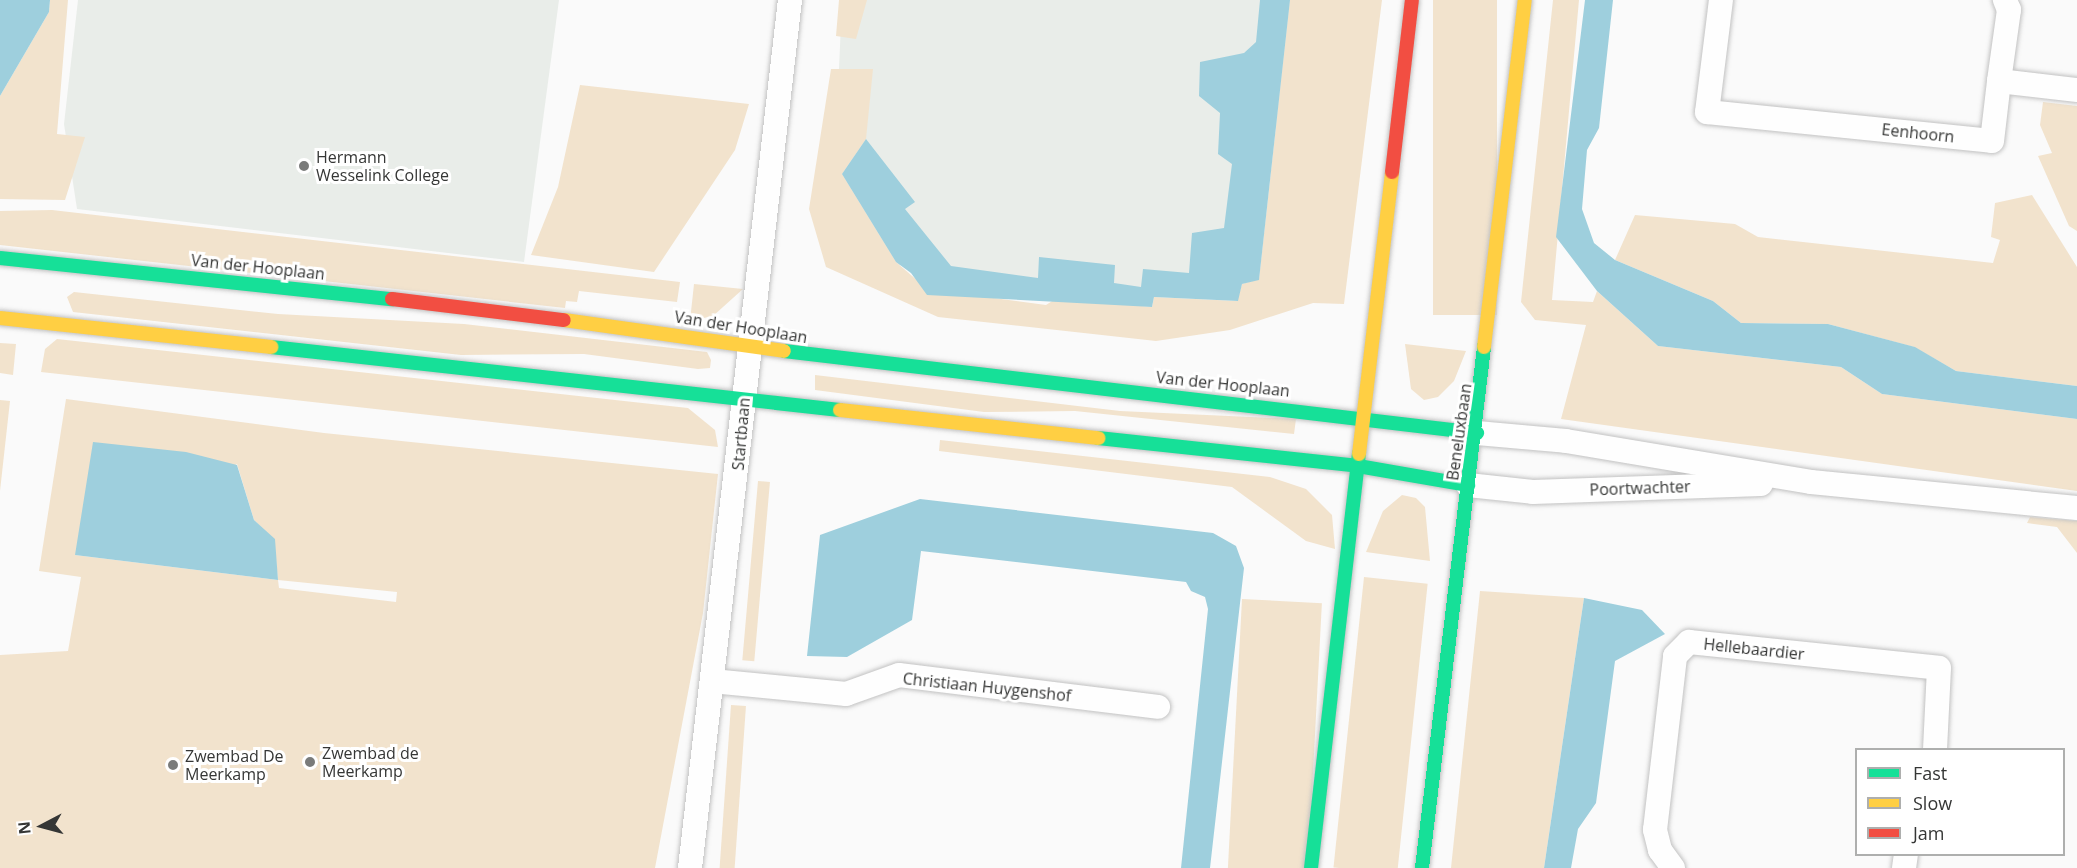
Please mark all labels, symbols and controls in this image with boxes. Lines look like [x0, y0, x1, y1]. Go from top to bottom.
street label: Eenhoorn [1881, 120, 1955, 146]
place label: Hermann Wesselink College [316, 147, 449, 185]
marker: Hermann Wesselink College [297, 159, 311, 173]
street label: Van der Hooplaan [190, 250, 326, 284]
street label: Van der Hooplaan [673, 307, 809, 347]
street label: Van der Hooplaan [1155, 367, 1291, 401]
street label: Beneluxbaan [1443, 382, 1475, 482]
street label: Startbaan [728, 397, 754, 471]
street label: Poortwachter [1589, 477, 1691, 499]
street label: Hellebaardier [1703, 634, 1805, 664]
street label: Christiaan Huygenshof [902, 669, 1072, 705]
place label: Zwembad de Meerkamp [322, 743, 419, 781]
place label: Zwembad De Meerkamp [185, 746, 284, 784]
legend [1855, 748, 2065, 856]
marker: Zwembad de Meerkamp [303, 755, 317, 769]
marker: Zwembad De Meerkamp [166, 758, 180, 772]
text: Fast [1913, 761, 1947, 785]
text: Slow [1913, 791, 1952, 815]
north arrow [12, 796, 72, 856]
text: N [12, 820, 36, 836]
text: Jam [1913, 821, 1945, 845]

